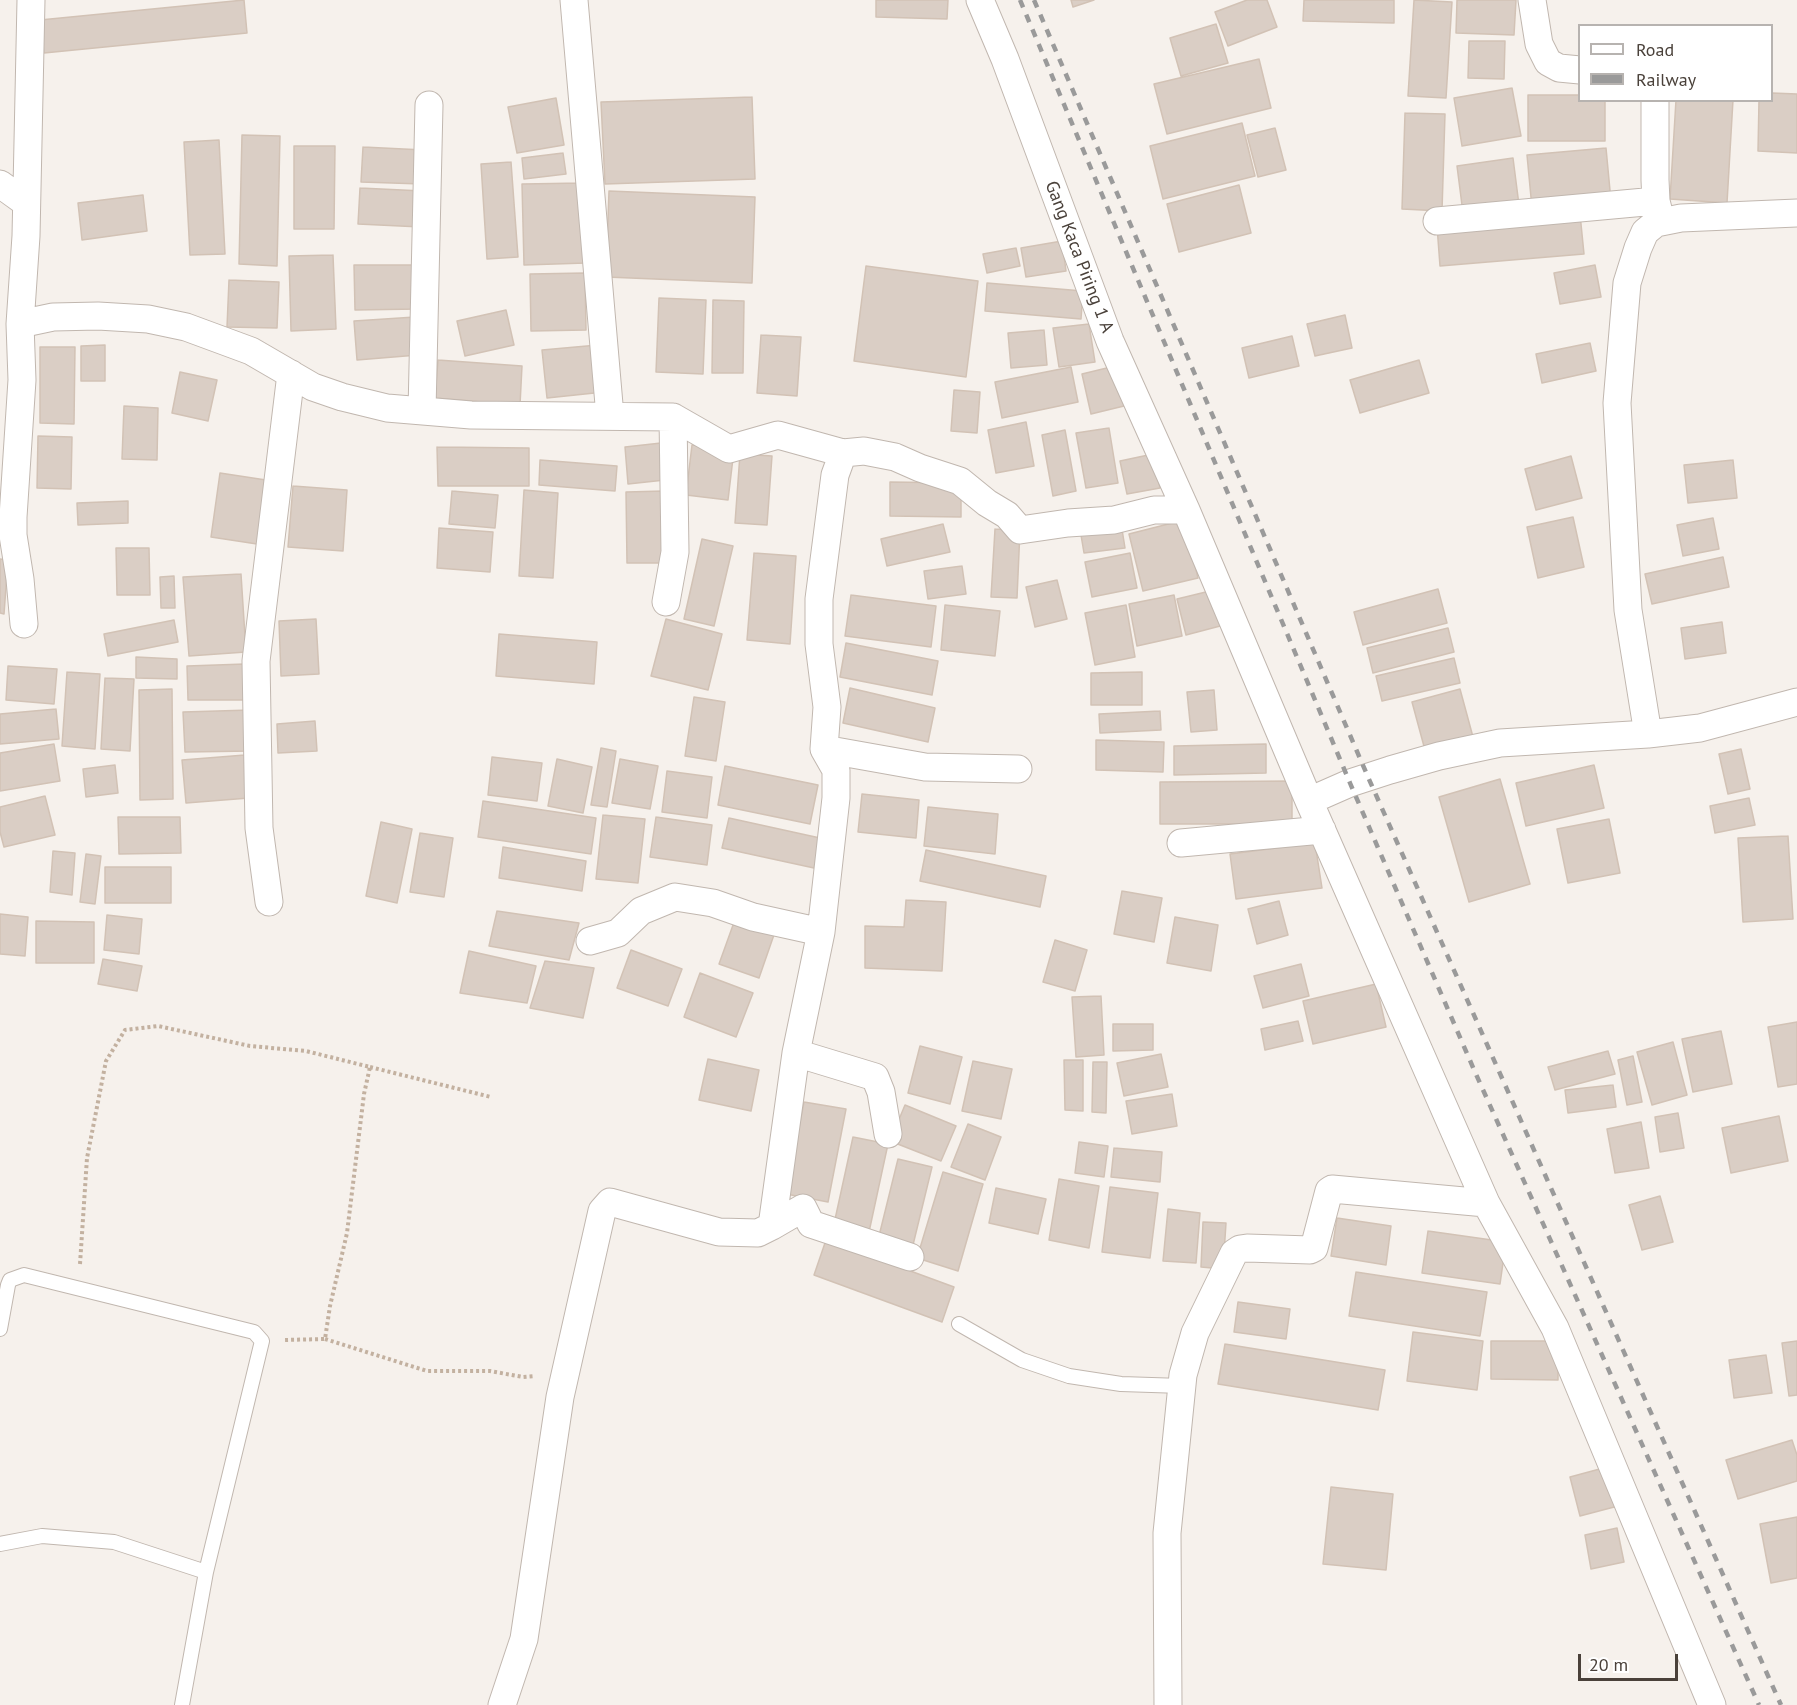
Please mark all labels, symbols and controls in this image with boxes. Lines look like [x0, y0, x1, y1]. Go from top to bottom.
legend [1578, 24, 1773, 102]
text: Road [1636, 38, 1674, 61]
text: Railway [1636, 68, 1696, 91]
street label: Gang Kaca Piring 1 A [1040, 178, 1118, 336]
scale bar [1581, 1642, 1682, 1680]
text: 20 m [1589, 1653, 1628, 1676]

